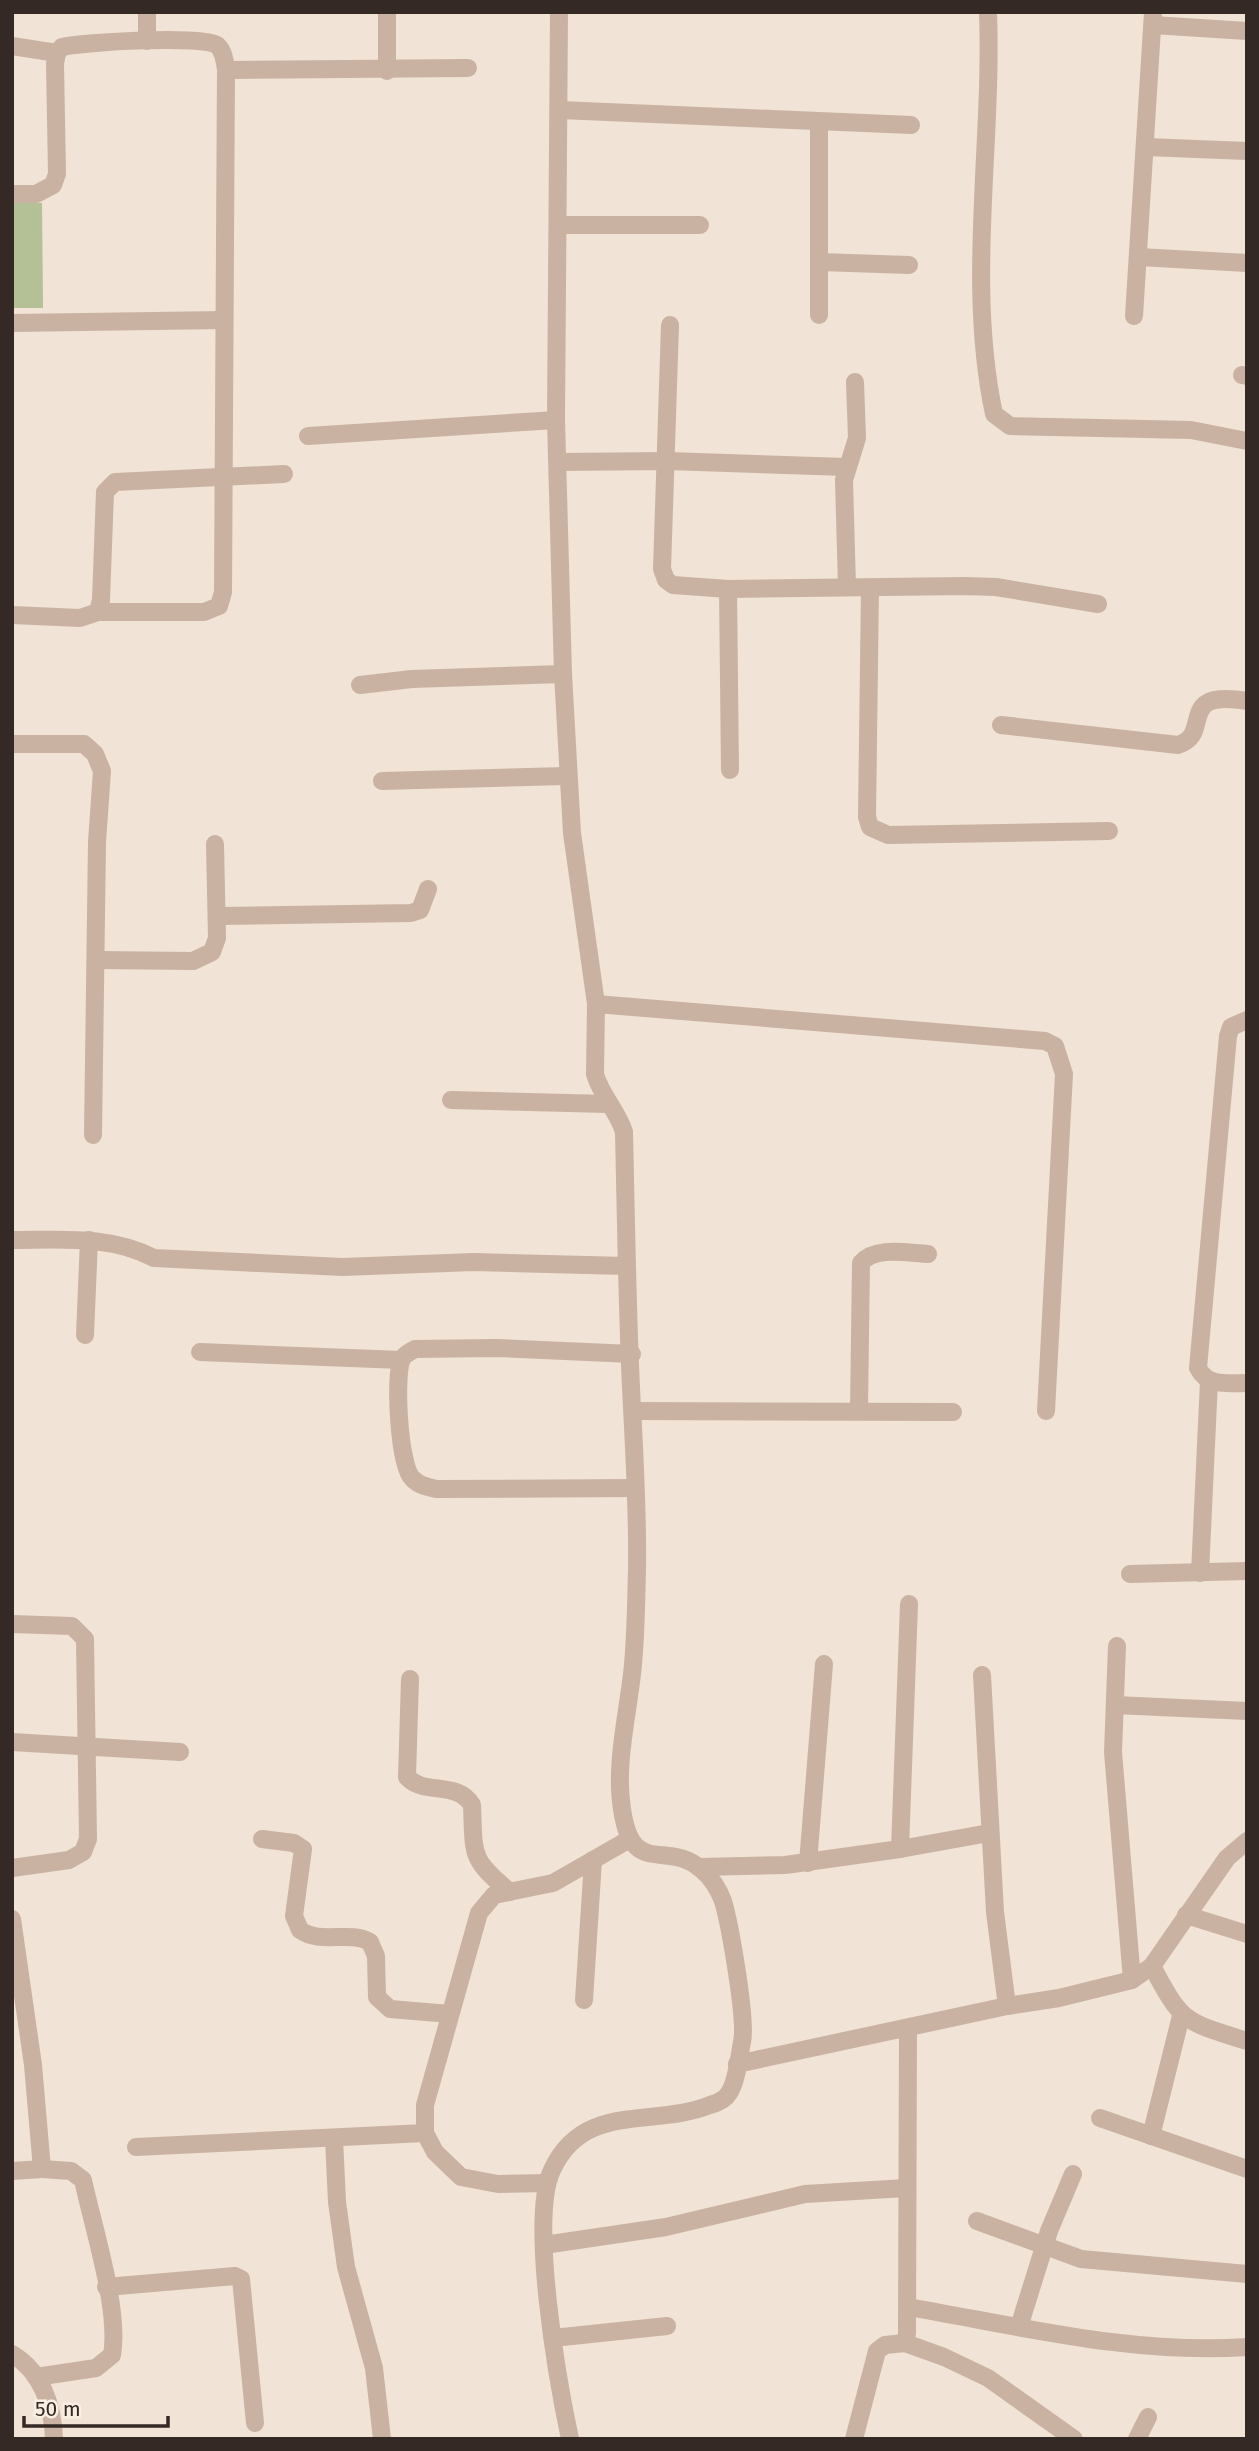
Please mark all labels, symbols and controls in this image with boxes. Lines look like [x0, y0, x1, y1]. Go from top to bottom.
scale bar [24, 2384, 168, 2428]
text: 50 m [35, 2396, 81, 2422]

